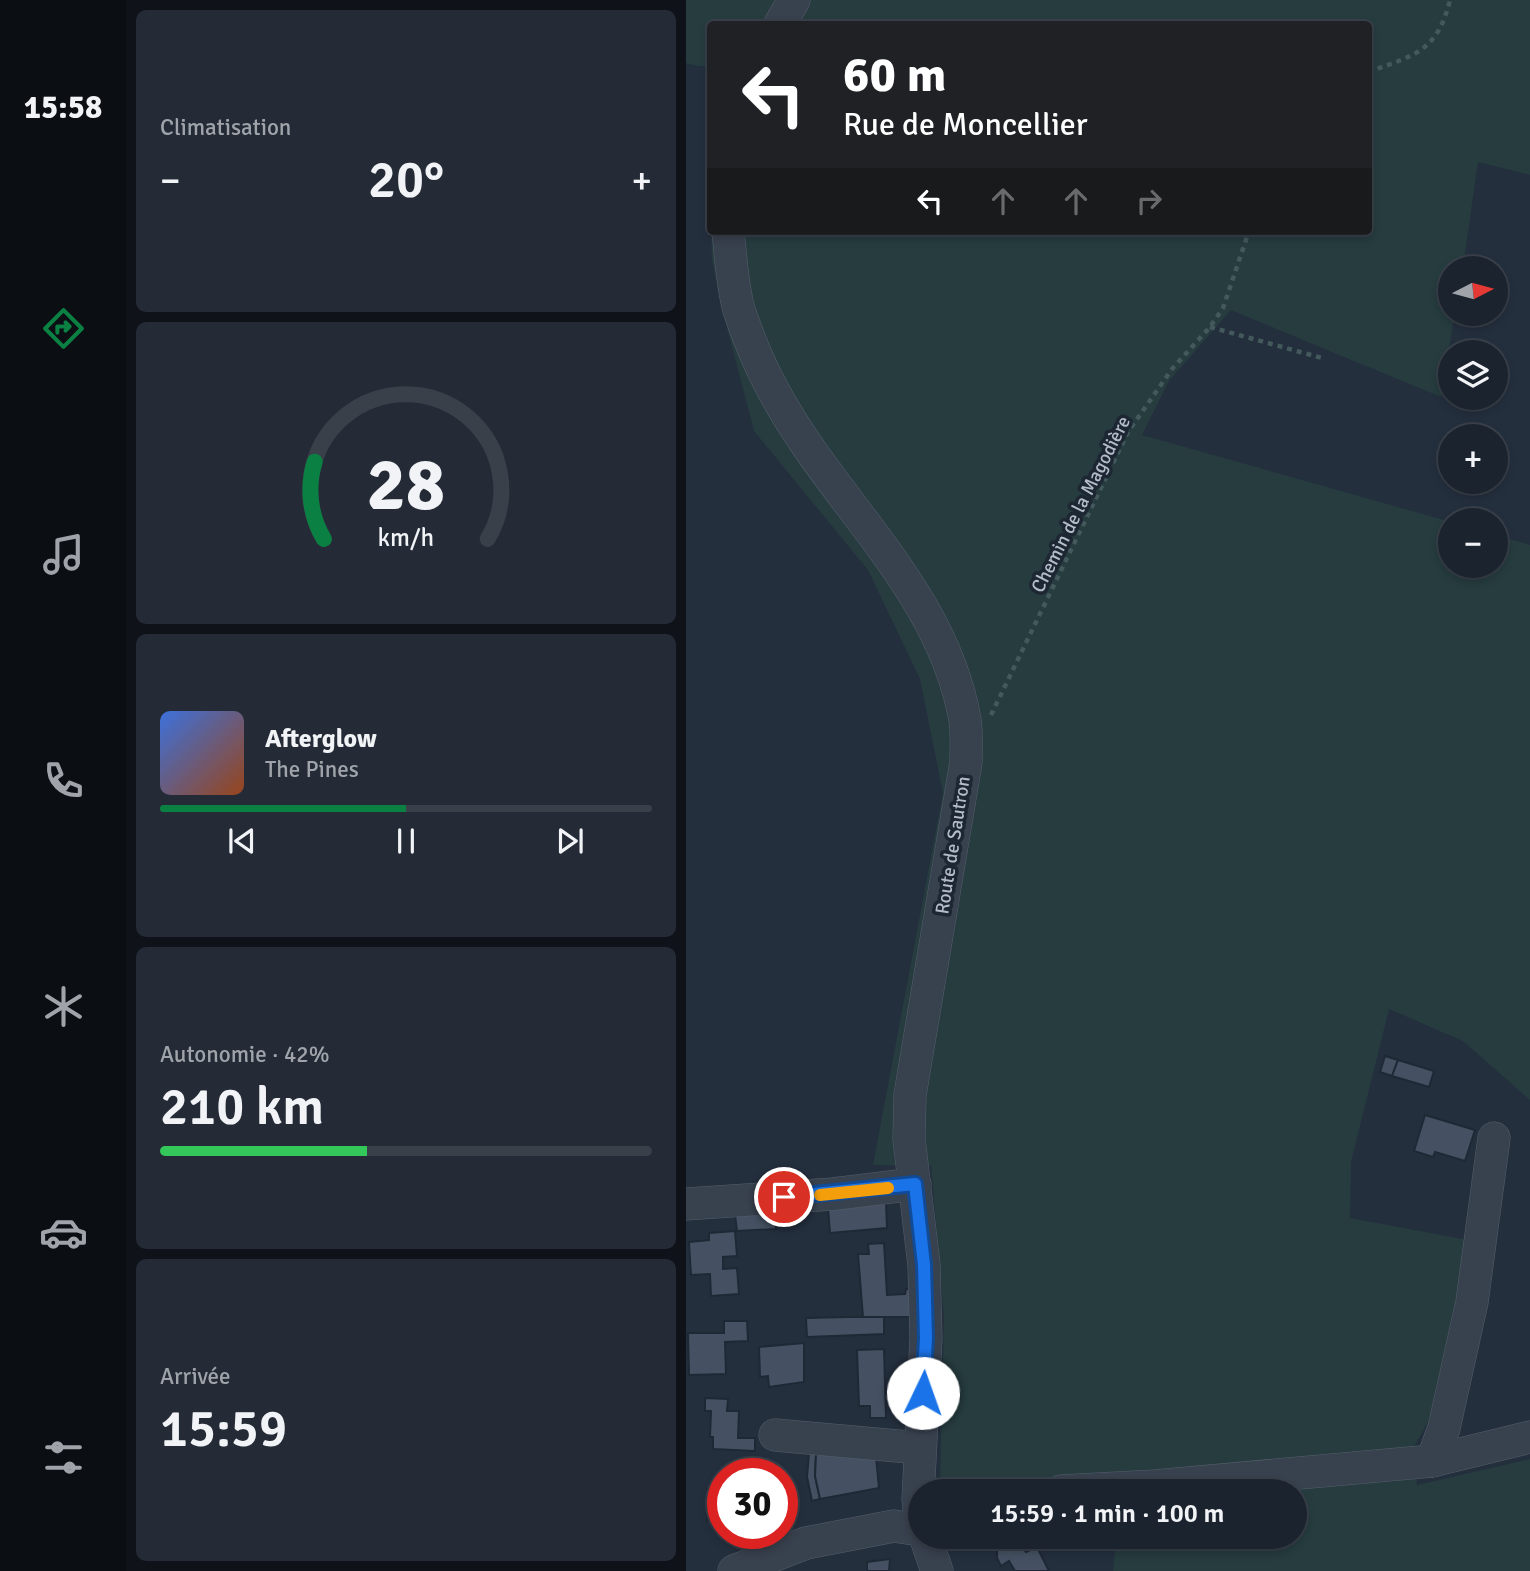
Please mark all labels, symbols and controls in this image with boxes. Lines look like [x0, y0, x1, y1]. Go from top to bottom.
text: 60 m [843, 45, 946, 105]
icon: left [728, 49, 819, 140]
text: 15:58 [24, 88, 102, 127]
text: Rue de Moncellier [843, 105, 1088, 144]
text: Climatisation [160, 113, 291, 142]
text: 20° [368, 148, 444, 212]
text: − [160, 157, 181, 204]
text: + [631, 157, 652, 204]
icon: left [911, 182, 949, 220]
icon: ahead [984, 182, 1022, 220]
icon: ahead [1057, 182, 1095, 220]
icon: right [1130, 182, 1168, 220]
north arrow [1438, 256, 1508, 326]
map controls [1438, 256, 1508, 578]
icon: directions [39, 304, 88, 353]
button: layers [1438, 340, 1508, 410]
street label: Chemin de la Magodière [1026, 412, 1136, 597]
button: + [1438, 424, 1508, 494]
text: 28 [367, 442, 445, 531]
button: − [1438, 508, 1508, 578]
text: km/h [378, 522, 434, 553]
icon: music [39, 530, 88, 579]
text: Afterglow [265, 723, 377, 755]
text: The Pines [265, 755, 359, 784]
icon: phone [39, 756, 88, 805]
street label: Route de Sautron [930, 774, 976, 916]
icon: previous [223, 822, 261, 860]
icon: pause [387, 822, 425, 860]
icon: next [551, 822, 589, 860]
icon: climate [39, 982, 88, 1031]
text: Autonomie · 42% [160, 1040, 330, 1069]
text: 210 km [160, 1075, 324, 1139]
pin [754, 1167, 814, 1227]
icon: arrive [765, 1178, 803, 1216]
icon: car [39, 1208, 88, 1257]
position arrow [886, 1356, 960, 1430]
text: Arrivée [160, 1362, 231, 1391]
text: 15:59 [160, 1397, 287, 1461]
icon: filters [39, 1433, 88, 1482]
speed limit sign: 30 [707, 1458, 798, 1549]
text: 15:59 · 1 min · 100 m [991, 1498, 1224, 1530]

